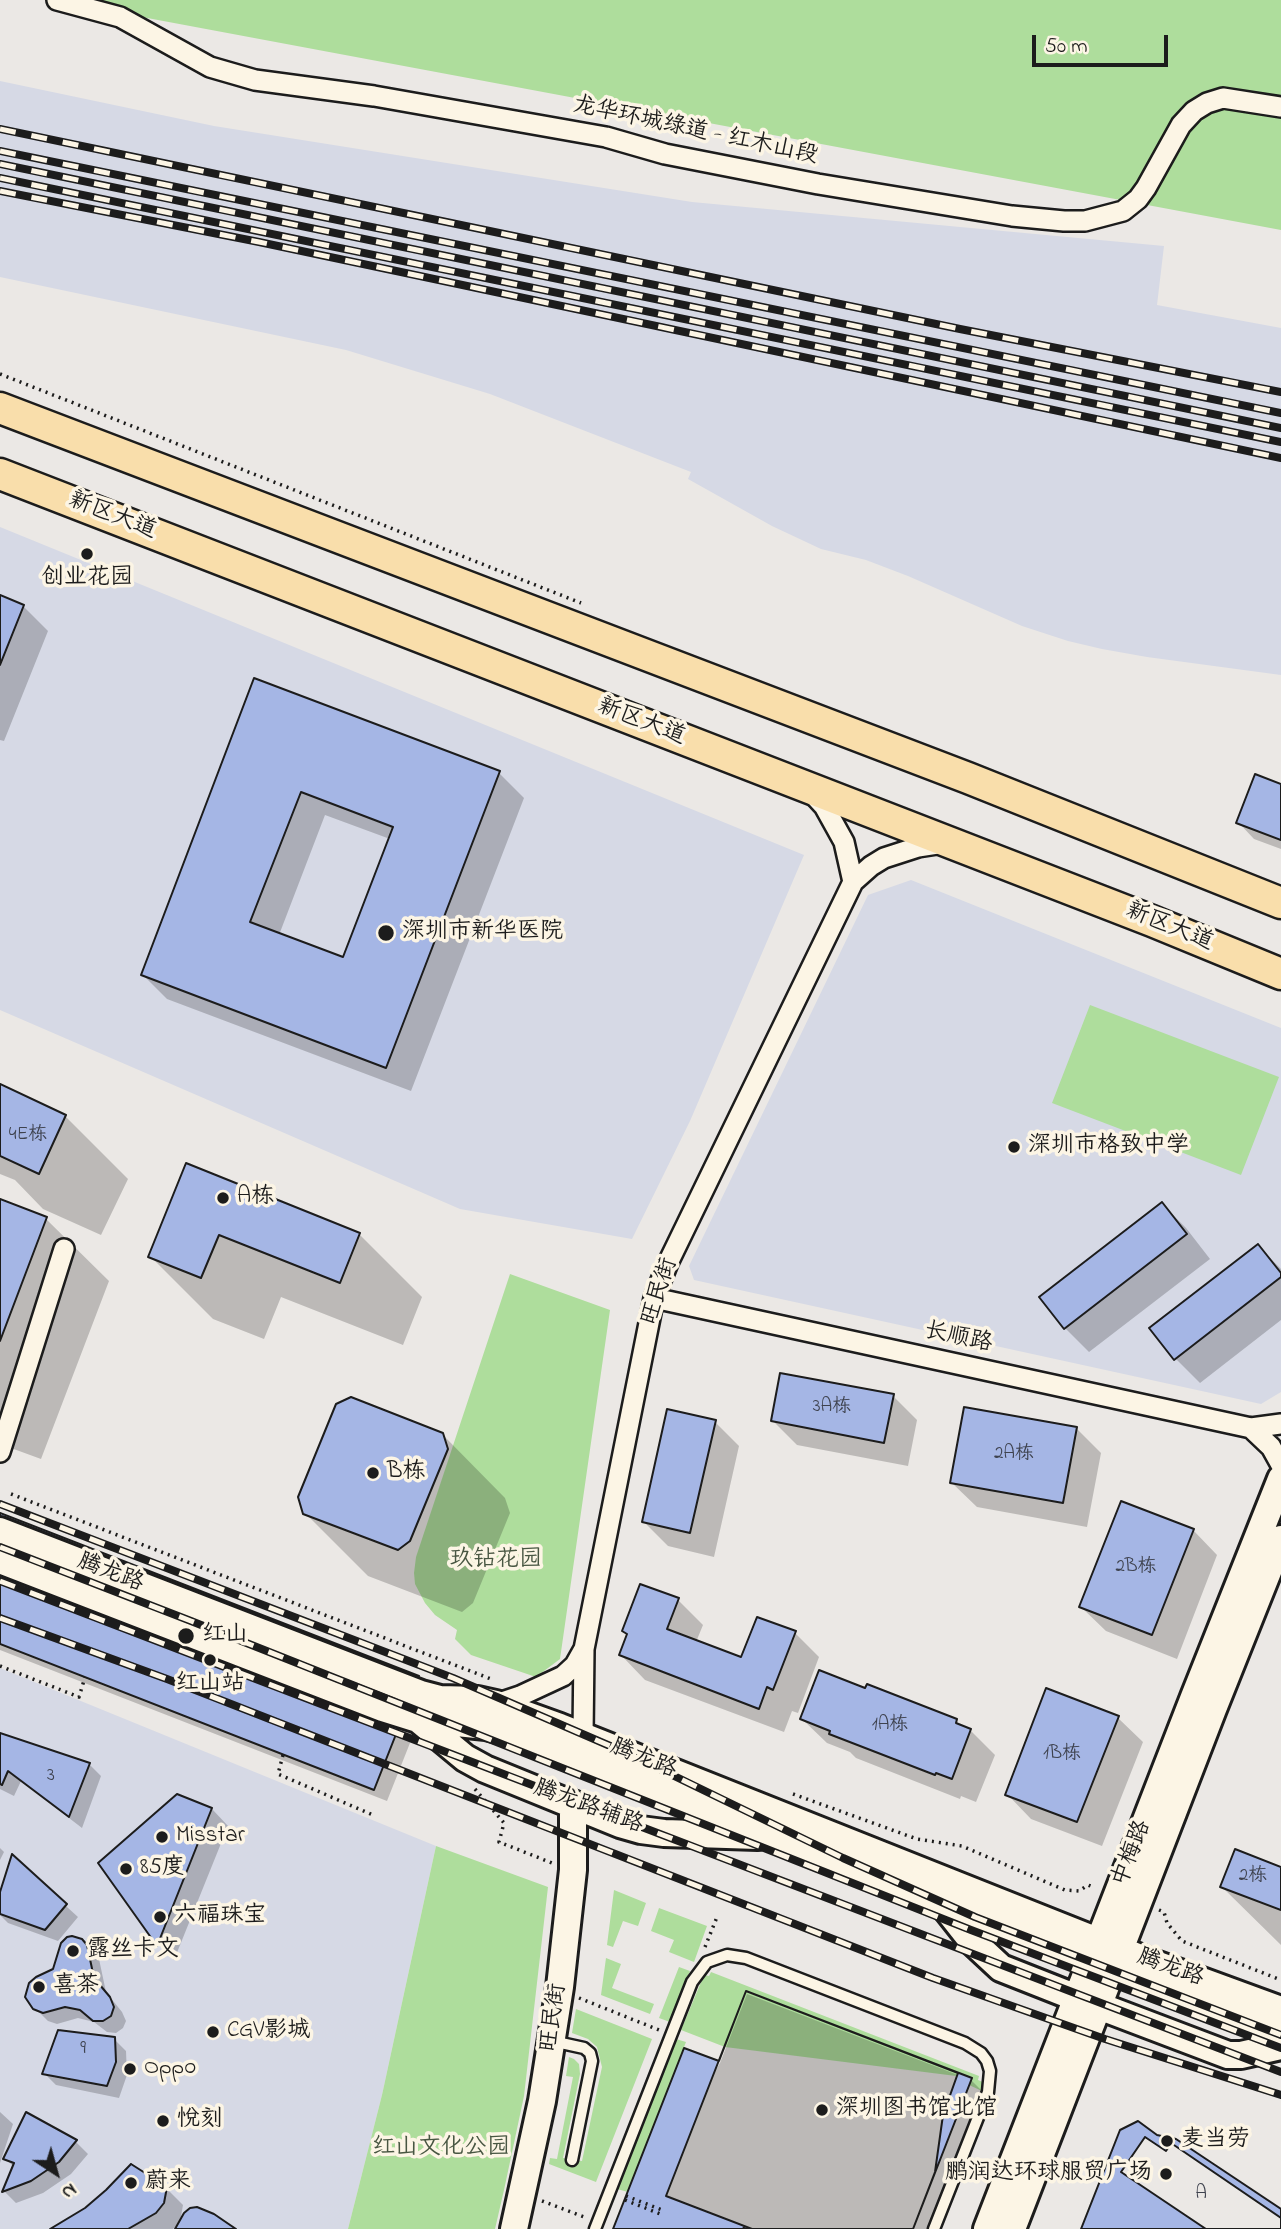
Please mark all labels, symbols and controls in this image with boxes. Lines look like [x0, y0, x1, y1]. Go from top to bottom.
scale bar [1036, 21, 1172, 65]
text: 50 m [1045, 32, 1088, 62]
street label: 龙华环城绿道 - 红木山段 [570, 92, 820, 172]
street label: 新区大道 [64, 488, 160, 546]
marker: 创业花园 [79, 546, 95, 562]
place label: 创业花园 [41, 565, 133, 593]
street label: 新区大道 [593, 694, 689, 752]
street label: 新区大道 [1121, 898, 1217, 958]
place label: 深圳市新华医院 [402, 919, 563, 947]
marker: 深圳市新华医院 [376, 923, 396, 943]
house number: 4E栋 [9, 1125, 47, 1147]
place label: 深圳市格致中学 [1028, 1133, 1189, 1161]
marker: 深圳市格致中学 [1006, 1139, 1022, 1155]
place label: A栋 [237, 1184, 274, 1212]
marker: A栋 [215, 1190, 231, 1206]
street label: 旺民街 [637, 1255, 685, 1329]
street label: 长顺路 [921, 1318, 995, 1360]
house number: 3A栋 [813, 1397, 851, 1419]
house number: 2A栋 [994, 1444, 1034, 1466]
place label: B栋 [387, 1459, 425, 1487]
marker: B栋 [365, 1465, 381, 1481]
park label: 玖钻花园 [450, 1547, 542, 1575]
street label: 腾龙路 [73, 1549, 147, 1599]
house number: 2B栋 [1115, 1557, 1157, 1579]
place label: 红山 [202, 1622, 248, 1650]
marker: 红山 [176, 1626, 196, 1646]
marker: 红山站 [202, 1652, 218, 1668]
place label: 红山站 [176, 1671, 244, 1699]
house number: 1A栋 [872, 1715, 908, 1737]
street label: 腾龙路 [606, 1734, 680, 1786]
house number: 1B栋 [1043, 1744, 1081, 1766]
house number: 3 [47, 1766, 55, 1788]
street label: 腾龙路辅路 [529, 1775, 647, 1841]
street label: 中梅路 [1108, 1817, 1158, 1891]
place label: Misstar [176, 1823, 245, 1851]
marker: Misstar [154, 1829, 170, 1845]
place label: 85度 [140, 1855, 185, 1883]
marker: 85度 [118, 1861, 134, 1877]
house number: 2栋 [1239, 1866, 1267, 1888]
place label: 六福珠宝 [174, 1903, 266, 1931]
marker: 六福珠宝 [152, 1909, 168, 1925]
place label: 露丝卡文 [87, 1937, 179, 1965]
marker: 露丝卡文 [65, 1943, 81, 1959]
street label: 腾龙路 [1133, 1944, 1207, 1994]
place label: 喜茶 [53, 1973, 99, 2001]
marker: 喜茶 [31, 1979, 47, 1995]
street label: 旺民街 [537, 1982, 573, 2054]
place label: CGV影城 [227, 2018, 310, 2046]
marker: CGV影城 [205, 2024, 221, 2040]
house number: 9 [80, 2039, 86, 2061]
place label: Oppo [144, 2055, 196, 2083]
marker: Oppo [122, 2061, 138, 2077]
place label: 深圳图书馆北馆 [836, 2096, 997, 2124]
marker: 深圳图书馆北馆 [814, 2102, 830, 2118]
place label: 悦刻 [177, 2107, 223, 2135]
marker: 悦刻 [155, 2113, 171, 2129]
place label: 麦当劳 [1181, 2127, 1250, 2155]
marker: 麦当劳 [1159, 2133, 1175, 2149]
park label: 红山文化公园 [372, 2135, 510, 2163]
north arrow [21, 2138, 91, 2208]
place label: 鹏润达环球服贸广场 [945, 2160, 1152, 2188]
marker: 鹏润达环球服贸广场 [1158, 2166, 1174, 2182]
place label: 蔚来 [145, 2169, 191, 2197]
marker: 蔚来 [123, 2175, 139, 2191]
text: N [56, 2176, 82, 2205]
house number: A [1195, 2184, 1207, 2206]

